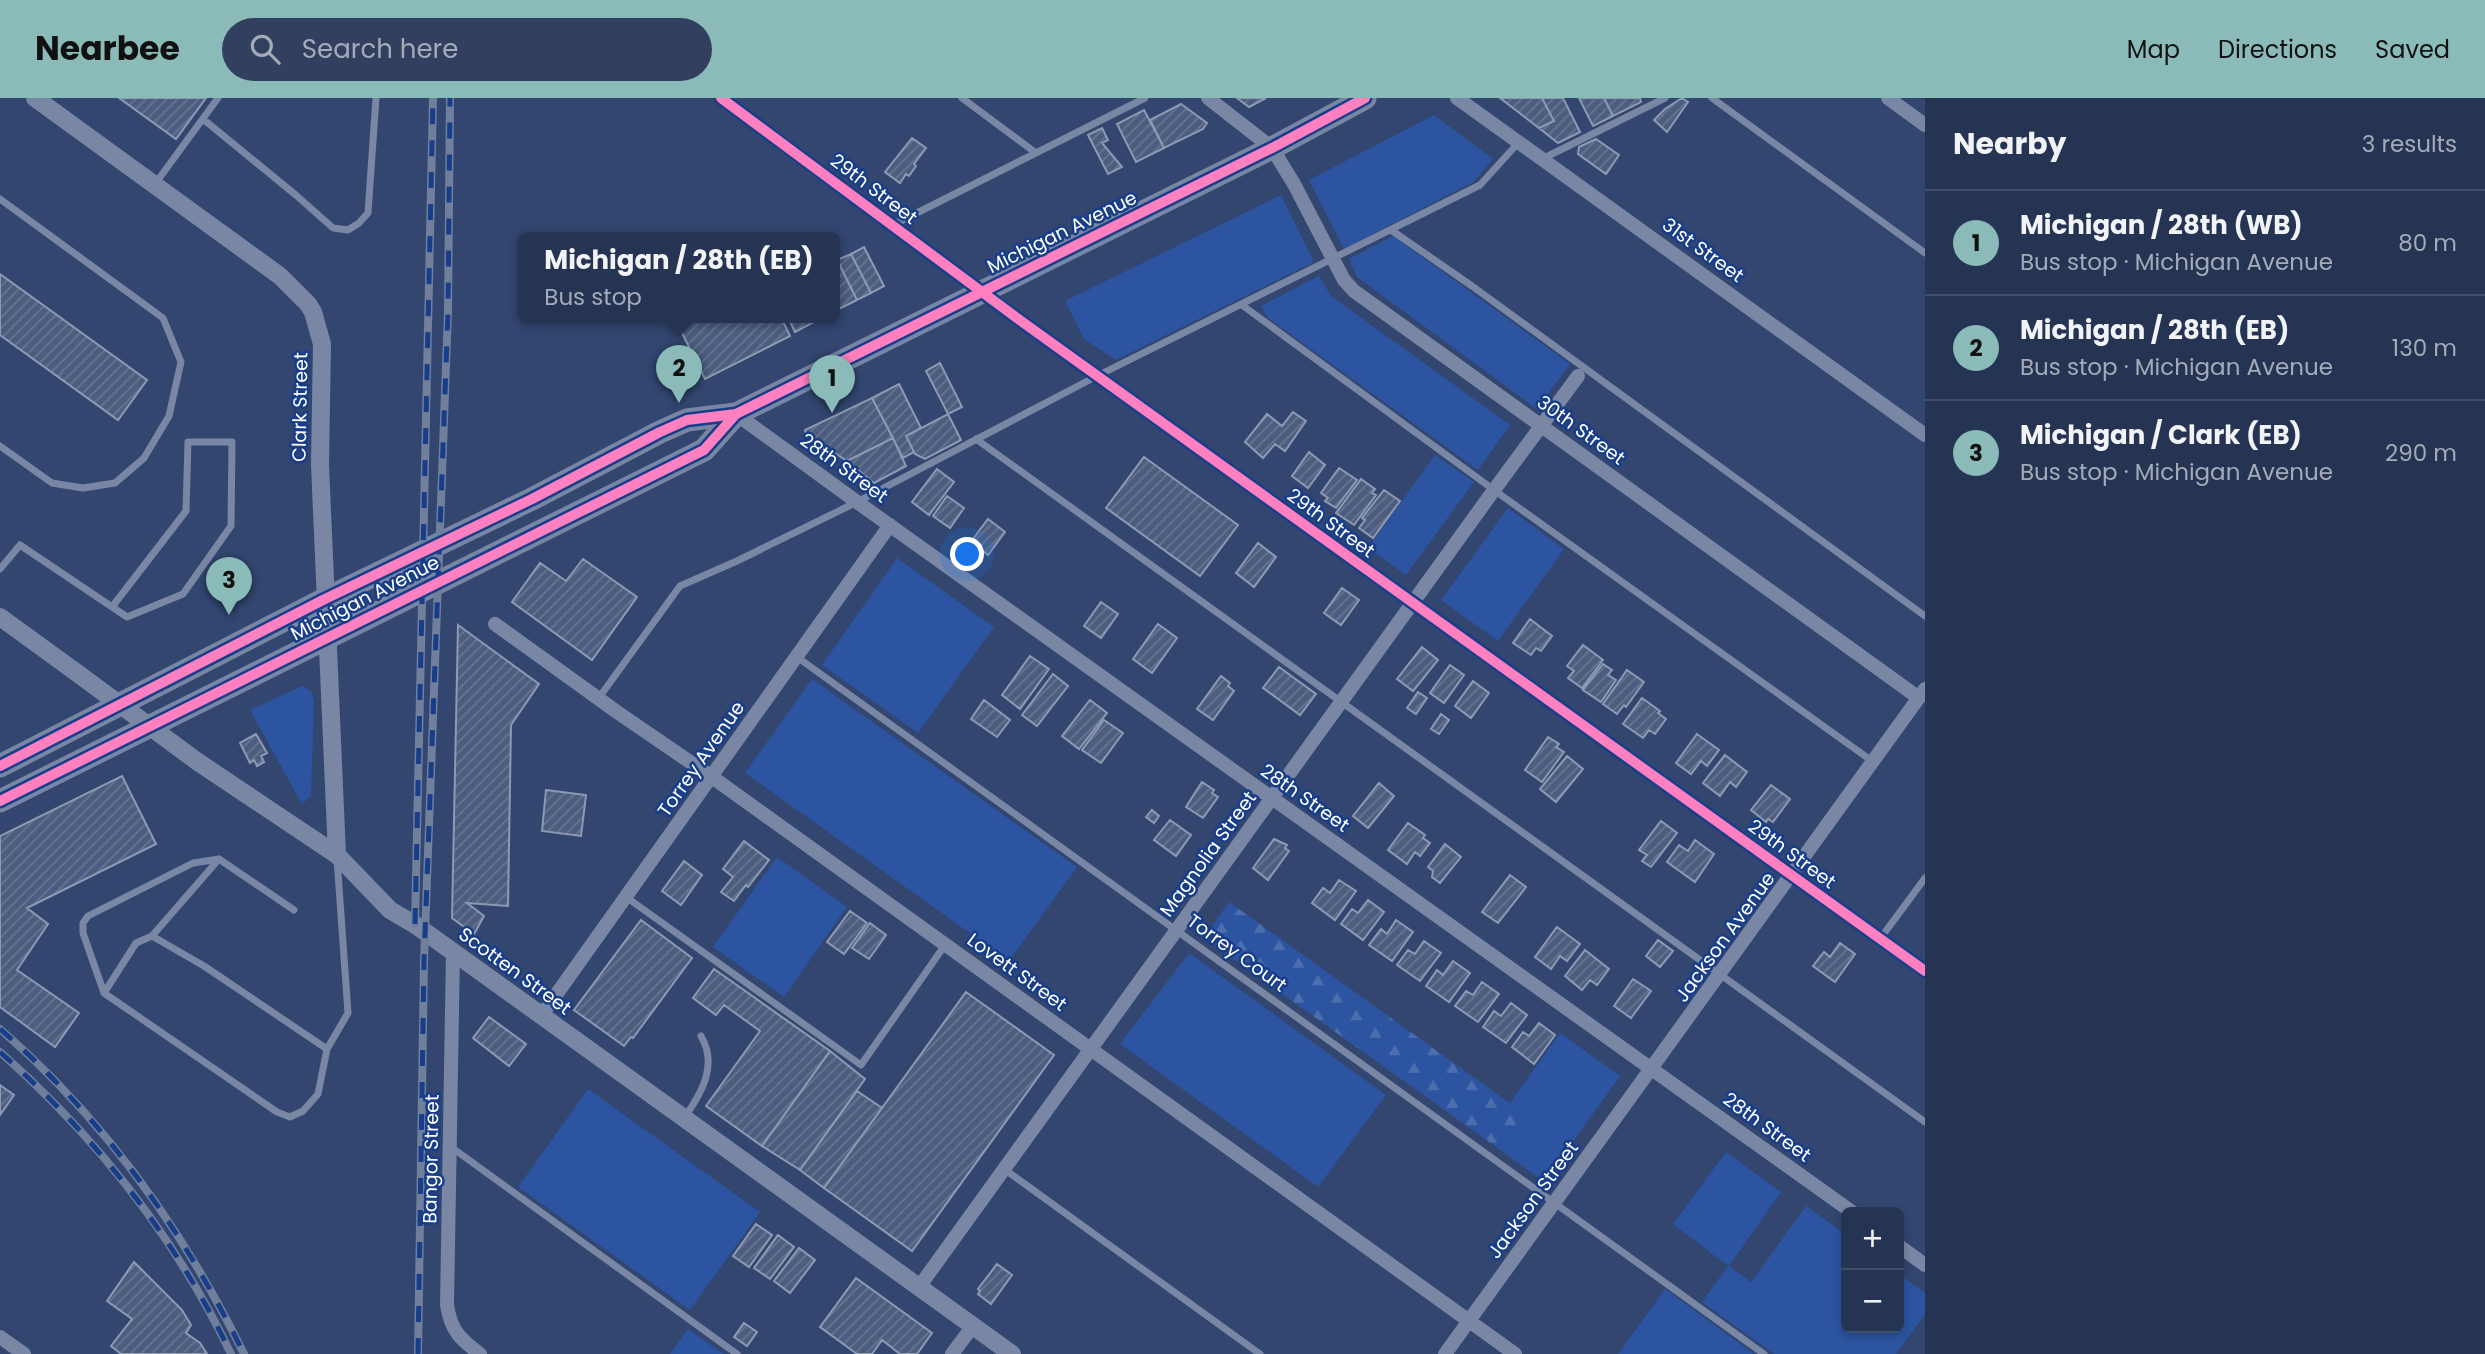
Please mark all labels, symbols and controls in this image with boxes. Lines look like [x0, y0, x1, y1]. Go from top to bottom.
search box [222, 18, 712, 81]
text: Nearbee [35, 25, 180, 72]
icon: search [246, 30, 284, 68]
text: Search here [302, 31, 458, 67]
text: Map [2127, 33, 2180, 66]
text: Directions [2218, 33, 2337, 66]
text: Saved [2375, 33, 2450, 66]
text: Nearby [1953, 122, 2067, 165]
text: 3 results [2362, 128, 2457, 160]
street label: 29th Street [825, 147, 923, 231]
street label: Michigan Avenue [983, 184, 1141, 280]
text: Michigan / 28th (WB) [2020, 207, 2303, 243]
street label: 31st Street [1657, 211, 1749, 289]
text: 1 [1972, 227, 1980, 259]
text: 80 m [2398, 227, 2457, 259]
popup [518, 232, 840, 323]
text: Michigan / 28th (EB) [544, 242, 814, 278]
text: Bus stop · Michigan Avenue [2020, 246, 2333, 278]
text: Bus stop [544, 281, 642, 313]
text: Michigan / 28th (EB) [2020, 312, 2289, 348]
text: 2 [1969, 332, 1983, 364]
text: 130 m [2392, 332, 2457, 364]
pin: 2 [656, 345, 702, 403]
text: Bus stop · Michigan Avenue [2020, 351, 2333, 383]
street label: Clark Street [286, 352, 314, 462]
pin: 1 [809, 355, 855, 413]
street label: 30th Street [1531, 389, 1631, 471]
text: Michigan / Clark (EB) [2020, 417, 2302, 453]
street label: 28th Street [795, 427, 894, 509]
text: 3 [1969, 437, 1983, 469]
text: 290 m [2385, 437, 2457, 469]
text: Bus stop · Michigan Avenue [2020, 456, 2333, 488]
street label: 29th Street [1282, 482, 1381, 564]
your location [950, 537, 984, 571]
street label: Michigan Avenue [286, 549, 444, 647]
pin: 3 [206, 557, 252, 615]
street label: Torrey Avenue [651, 696, 751, 822]
street label: 28th Street [1255, 757, 1355, 839]
street label: Magnolia Street [1153, 786, 1263, 922]
street label: 29th Street [1743, 813, 1842, 895]
street label: Jackson Avenue [1669, 866, 1781, 1008]
street label: Torrey Court [1182, 908, 1292, 998]
street label: Scotten Street [453, 921, 577, 1021]
street label: Lovett Street [962, 927, 1072, 1017]
street label: 28th Street [1718, 1086, 1817, 1168]
street label: Bangor Street [416, 1094, 446, 1224]
street label: Jackson Street [1481, 1136, 1585, 1264]
map controls [1841, 1207, 1904, 1333]
button: + [1841, 1207, 1904, 1270]
button: − [1841, 1270, 1904, 1333]

